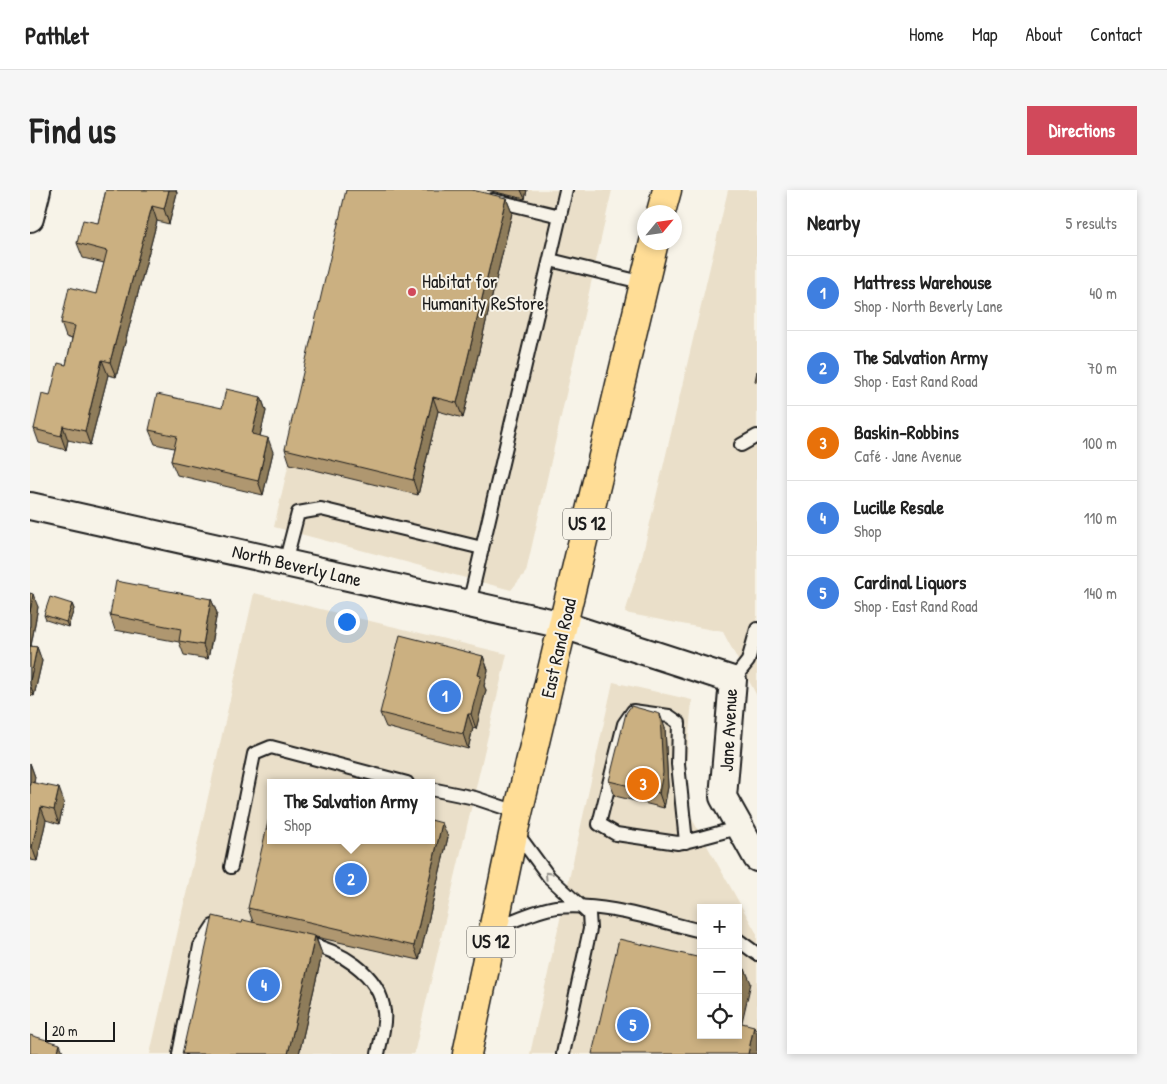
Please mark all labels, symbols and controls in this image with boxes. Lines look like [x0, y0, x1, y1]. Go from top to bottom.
text: Pathlet [25, 19, 88, 51]
text: Home [909, 22, 944, 47]
text: Map [972, 22, 997, 47]
text: About [1025, 22, 1062, 47]
text: Contact [1090, 22, 1142, 47]
button: Directions [1027, 106, 1137, 155]
text: Find us [30, 107, 116, 154]
north arrow [637, 205, 682, 250]
text: Nearby [807, 208, 860, 237]
text: 5 results [1066, 212, 1117, 234]
place label: Habitat for Humanity ReStore [422, 268, 545, 316]
text: Mattress Warehouse [854, 269, 992, 295]
text: 1 [820, 282, 826, 304]
text: 40 m [1089, 282, 1117, 304]
marker: Habitat for Humanity ReStore [406, 286, 418, 298]
text: Shop · North Beverly Lane [854, 295, 1003, 317]
text: The Salvation Army [854, 344, 988, 370]
text: 2 [819, 357, 827, 379]
text: 70 m [1087, 357, 1117, 379]
text: Shop · East Rand Road [854, 370, 978, 392]
text: Baskin-Robbins [854, 419, 959, 445]
text: 3 [819, 432, 827, 454]
text: 100 m [1082, 432, 1117, 454]
text: Café · Jane Avenue [854, 445, 962, 467]
text: Lucille Resale [854, 494, 944, 520]
text: 4 [820, 507, 826, 529]
text: 110 m [1084, 507, 1117, 529]
road number: US 12 [563, 508, 611, 539]
text: Shop [854, 520, 881, 542]
street label: North Beverly Lane [230, 538, 365, 593]
text: Cardinal Liquors [854, 569, 966, 595]
text: 5 [820, 582, 826, 604]
text: 140 m [1083, 582, 1117, 604]
street label: East Rand Road [534, 595, 582, 700]
text: Shop · East Rand Road [854, 595, 978, 617]
your location [334, 609, 360, 635]
pin: 1 [429, 677, 461, 715]
street label: Jane Avenue [713, 687, 743, 772]
pin: 3 [627, 765, 659, 803]
popup [267, 779, 435, 844]
text: The Salvation Army [284, 788, 418, 814]
text: Shop [284, 814, 311, 836]
pin: 2 [335, 860, 367, 898]
one-way arrow [545, 872, 554, 881]
map controls [697, 904, 742, 1039]
button: + [697, 904, 742, 949]
road number: US 12 [467, 926, 515, 958]
button: − [697, 949, 742, 994]
pin: 4 [248, 966, 280, 1004]
button: locate [697, 994, 742, 1039]
pin: 5 [617, 1006, 649, 1044]
scale bar [45, 1019, 115, 1042]
text: 20 m [52, 1021, 78, 1040]

